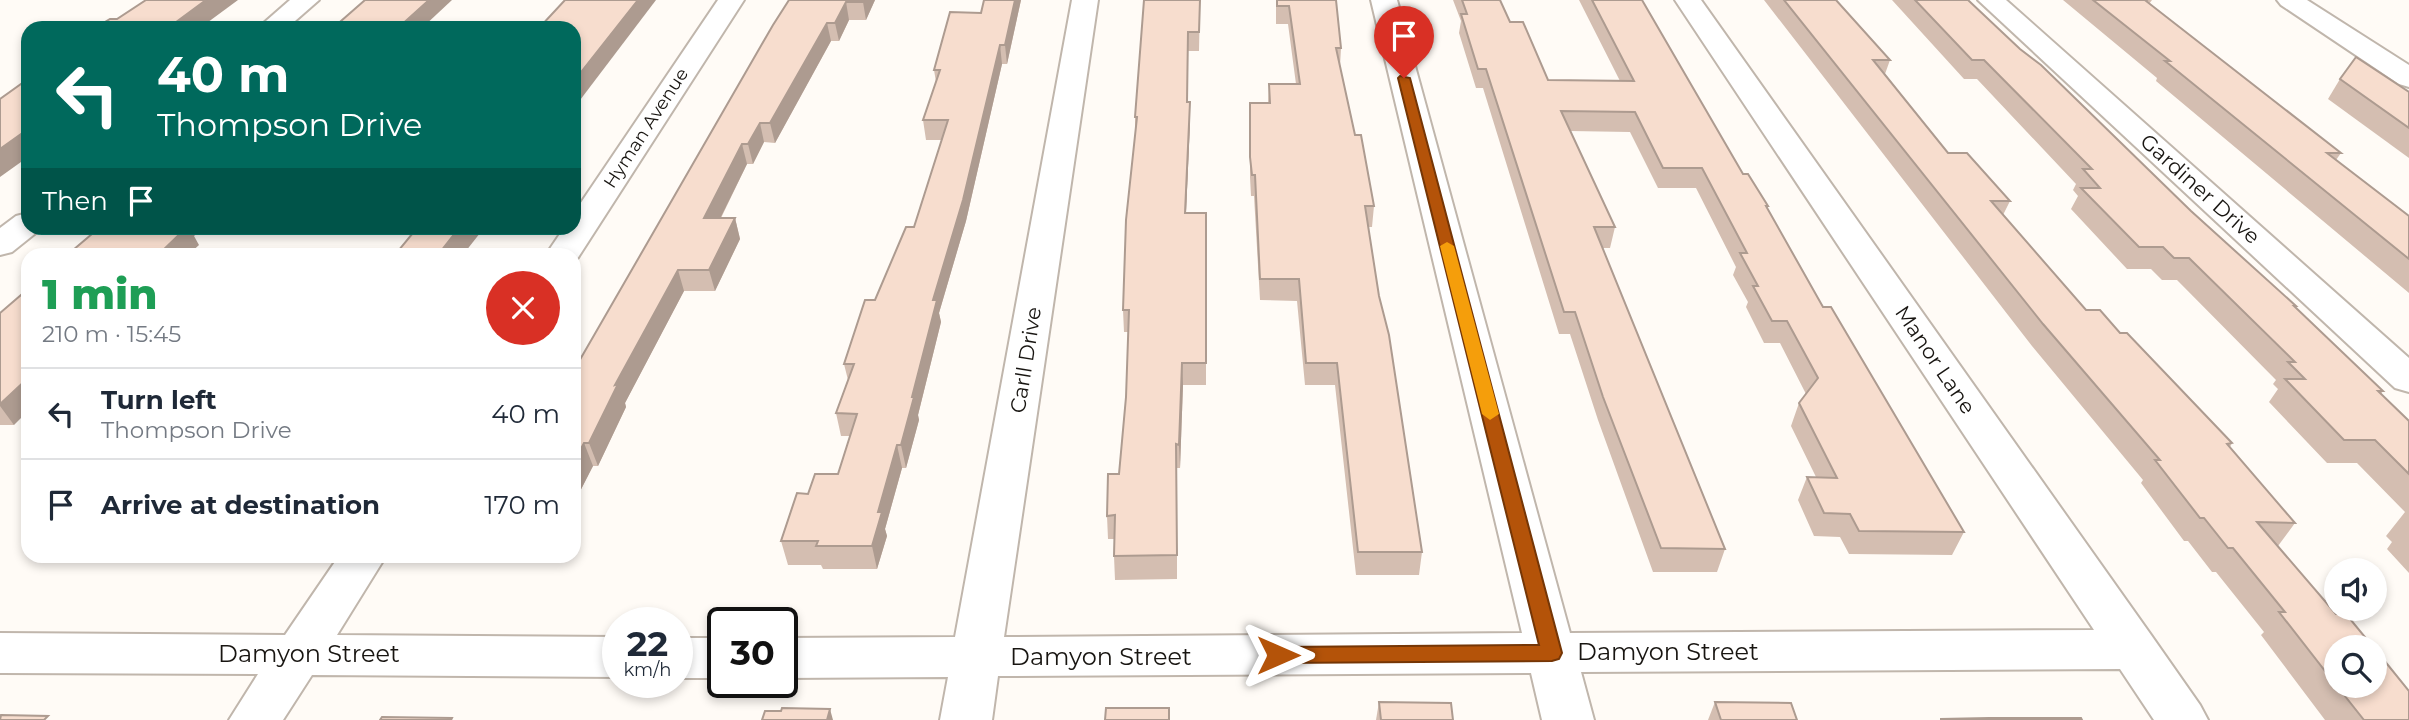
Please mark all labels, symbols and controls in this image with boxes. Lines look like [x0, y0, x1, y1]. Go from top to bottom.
pin [1374, 6, 1434, 78]
icon: arrive [1385, 17, 1423, 55]
text: 40 m [157, 45, 289, 104]
icon: left [42, 49, 133, 140]
street label: Hyman Avenue [599, 64, 693, 192]
text: Thompson Drive [157, 105, 422, 144]
street label: Gardiner Drive [2135, 128, 2265, 249]
icon: arrive [122, 182, 160, 220]
text: Then [42, 185, 108, 217]
text: 1 min [42, 268, 158, 320]
button: close [486, 271, 560, 345]
street label: Manor Lane [1890, 301, 1981, 419]
street label: Carll Drive [1005, 305, 1046, 415]
text: 210 m · 15:45 [42, 320, 181, 348]
text: Turn left [101, 384, 217, 416]
icon: left [42, 395, 80, 433]
text: 40 m [491, 398, 560, 430]
text: Thompson Drive [101, 416, 292, 444]
icon: arrive [42, 486, 80, 524]
text: Arrive at destination [101, 489, 380, 521]
text: 170 m [484, 489, 560, 521]
map controls [2324, 558, 2387, 698]
button: sound [2324, 558, 2387, 621]
speed limit sign: 30 [707, 607, 798, 698]
position arrow [1241, 618, 1315, 692]
text: 22 [627, 622, 668, 665]
button: search [2324, 635, 2387, 698]
street label: Damyon Street [1577, 637, 1759, 666]
street label: Damyon Street [218, 639, 400, 668]
street label: Damyon Street [1010, 642, 1192, 671]
text: km/h [623, 659, 672, 681]

